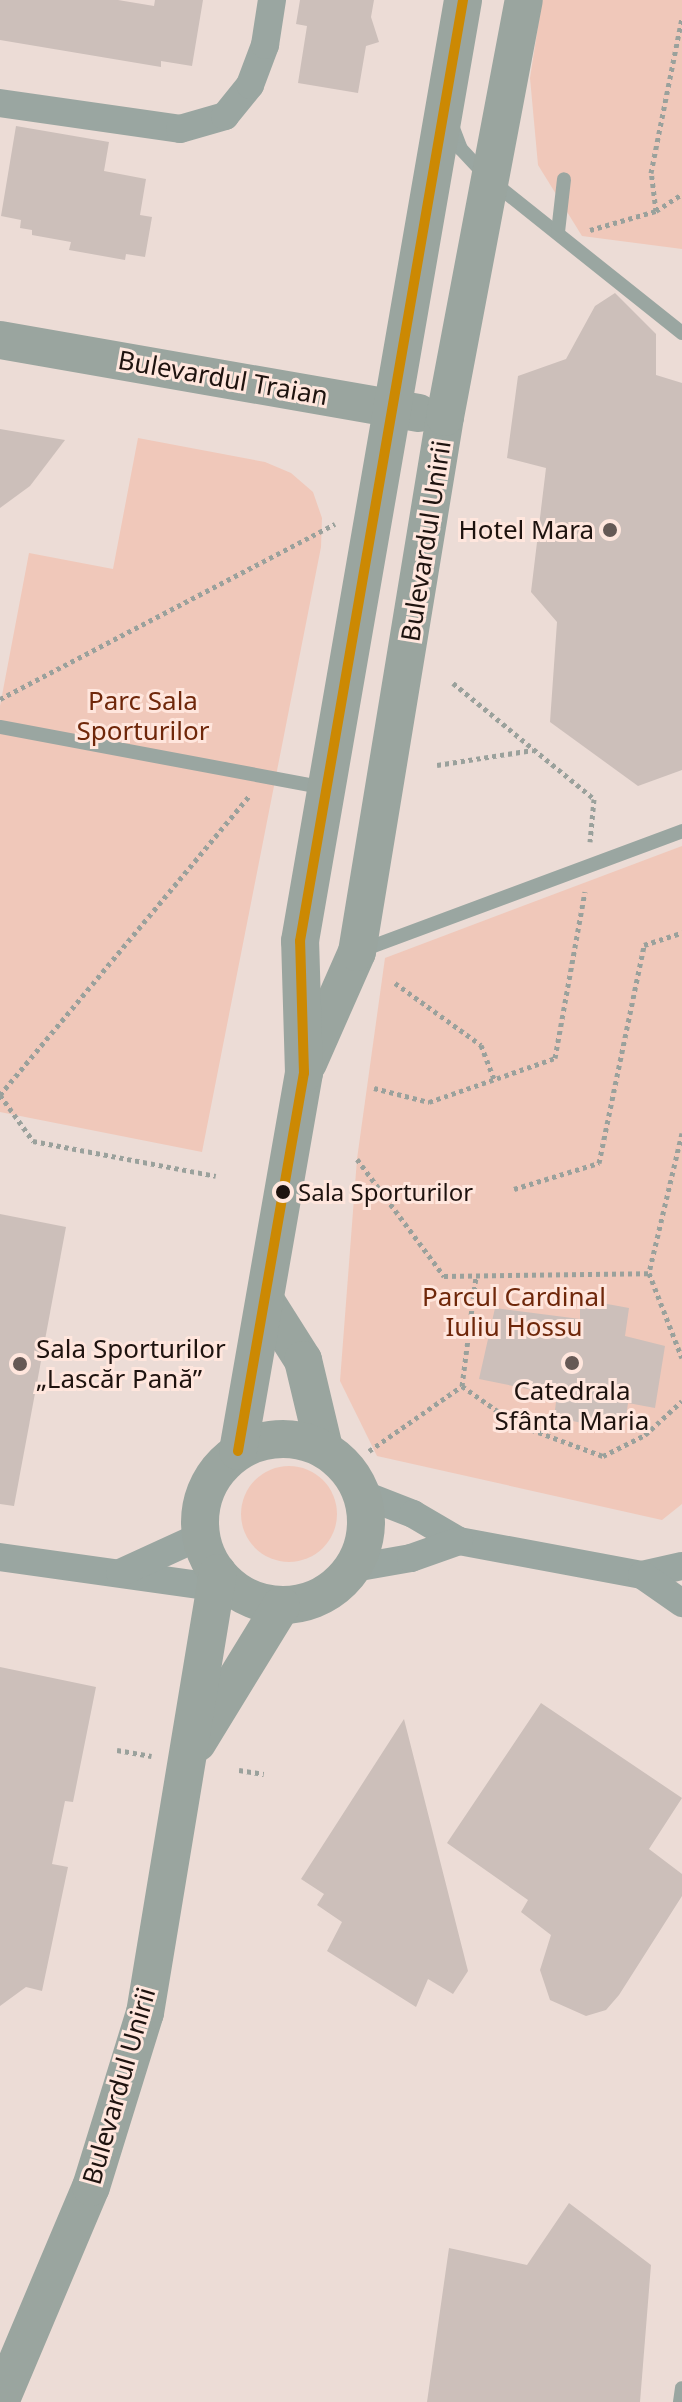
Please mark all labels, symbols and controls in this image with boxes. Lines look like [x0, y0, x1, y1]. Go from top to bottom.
street label: Bulevardul Traian [116, 344, 330, 412]
street label: Bulevardul Unirii [395, 438, 457, 644]
place label: Hotel Mara [459, 514, 594, 546]
marker: Hotel Mara [601, 521, 619, 539]
park label: Parc Sala Sporturilor [77, 685, 209, 746]
place label: Sala Sporturilor [298, 1178, 473, 1206]
marker: Sala Sporturilor [275, 1184, 291, 1200]
park label: Parcul Cardinal Iuliu Hossu [422, 1281, 606, 1342]
place label: Sala Sporturilor „Lascăr Pană” [36, 1333, 226, 1394]
marker: Catedrala Sfânta Maria [563, 1354, 581, 1372]
marker: Sala Sporturilor „Lascăr Pană” [11, 1355, 29, 1373]
place label: Catedrala Sfânta Maria [495, 1375, 649, 1436]
street label: Bulevardul Unirii [76, 1984, 162, 2188]

